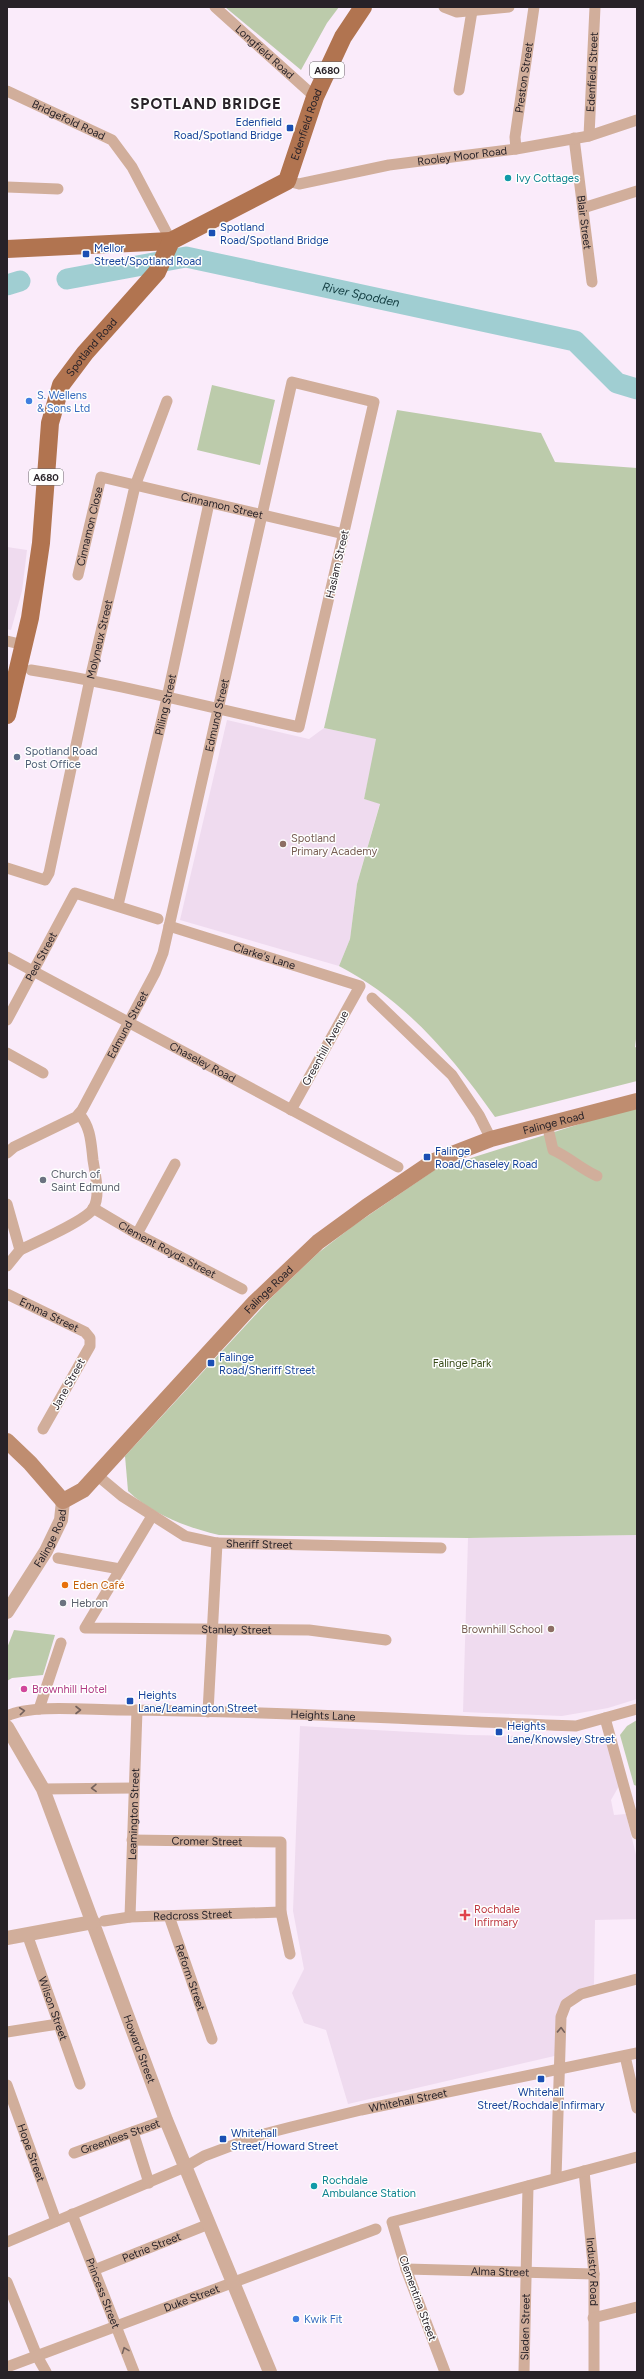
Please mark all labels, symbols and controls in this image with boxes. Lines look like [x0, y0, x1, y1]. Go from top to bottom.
street label: Longfield Road [232, 22, 296, 82]
street label: Edenfield Street [584, 32, 601, 112]
street label: Preston Street [513, 41, 536, 114]
road number: A680 [310, 62, 344, 78]
street label: Edenfield Road [288, 87, 325, 162]
district label: SPOTLAND BRIDGE [130, 95, 282, 113]
street label: Bridgefold Road [30, 98, 107, 143]
place label: Edenfield Road/Spotland Bridge [173, 116, 282, 142]
marker: Edenfield Road/Spotland Bridge [285, 123, 295, 133]
street label: Rooley Moor Road [416, 144, 508, 168]
place label: Ivy Cottages [516, 172, 579, 185]
marker: Ivy Cottages [503, 173, 513, 183]
street label: Blair Street [574, 194, 594, 250]
place label: Spotland Road/Spotland Bridge [220, 221, 329, 247]
marker: Spotland Road/Spotland Bridge [207, 228, 217, 238]
place label: Mellor Street/Spotland Road [94, 242, 202, 268]
marker: Mellor Street/Spotland Road [81, 249, 91, 259]
water label: River Spodden [321, 280, 401, 310]
street label: Spotland Road [64, 315, 120, 379]
place label: S. Wellens & Sons Ltd [37, 389, 90, 415]
marker: S. Wellens & Sons Ltd [24, 396, 34, 406]
road number: A680 [29, 469, 63, 485]
street label: Cinnamon Close [74, 486, 105, 567]
street label: Cinnamon Street [180, 490, 264, 522]
street label: Haslam Street [323, 529, 352, 600]
street label: Molyneux Street [84, 598, 115, 680]
street label: Pilling Street [152, 673, 179, 737]
street label: Edmund Street [203, 677, 232, 753]
place label: Spotland Road Post Office [25, 745, 97, 771]
marker: Spotland Road Post Office [12, 752, 22, 762]
place label: Spotland Primary Academy [291, 832, 377, 858]
marker: Spotland Primary Academy [278, 839, 288, 849]
street label: Peel Street [23, 930, 60, 984]
street label: Clarke's Lane [232, 941, 297, 972]
street label: Edmund Street [105, 989, 151, 1061]
street label: Greenhill Avenue [299, 1008, 351, 1088]
street label: Chaseley Road [167, 1039, 238, 1085]
street label: Falinge Road [521, 1109, 586, 1137]
place label: Falinge Road/Chaseley Road [435, 1145, 538, 1171]
marker: Falinge Road/Chaseley Road [422, 1152, 432, 1162]
place label: Church of Saint Edmund [51, 1168, 120, 1194]
marker: Church of Saint Edmund [38, 1175, 48, 1185]
street label: Clement Royds Street [116, 1218, 218, 1281]
street label: Falinge Road [242, 1263, 296, 1317]
street label: Emma Street [17, 1295, 81, 1335]
place label: Falinge Road/Sheriff Street [219, 1351, 315, 1377]
street label: Jane Street [49, 1356, 88, 1412]
park label: Falinge Park [433, 1357, 492, 1370]
marker: Falinge Road/Sheriff Street [206, 1358, 216, 1368]
street label: Falinge Road [31, 1509, 69, 1570]
street label: Sheriff Street [226, 1537, 293, 1552]
place label: Eden Café [73, 1579, 124, 1592]
marker: Eden Café [60, 1580, 70, 1590]
place label: Hebron [71, 1597, 108, 1610]
marker: Hebron [58, 1598, 68, 1608]
street label: Stanley Street [201, 1623, 272, 1637]
place label: Brownhill School [461, 1623, 543, 1636]
marker: Brownhill School [546, 1624, 556, 1634]
place label: Brownhill Hotel [32, 1683, 107, 1696]
marker: Brownhill Hotel [19, 1684, 29, 1694]
place label: Heights Lane/Leamington Street [138, 1689, 258, 1715]
marker: Heights Lane/Leamington Street [125, 1696, 135, 1706]
one-way arrow [75, 1706, 81, 1714]
one-way arrow [19, 1707, 26, 1716]
street label: Heights Lane [290, 1708, 356, 1723]
place label: Heights Lane/Knowsley Street [507, 1720, 615, 1746]
marker: Heights Lane/Knowsley Street [494, 1727, 504, 1737]
street label: Leamington Street [126, 1768, 142, 1860]
one-way arrow [91, 1784, 97, 1793]
street label: Cromer Street [172, 1835, 242, 1848]
place label: Rochdale Infirmary [474, 1903, 520, 1929]
street label: Redcross Street [153, 1908, 233, 1923]
marker: Rochdale Infirmary [459, 1909, 471, 1921]
street label: Reform Street [172, 1942, 208, 2013]
street label: Wilson Street [36, 1975, 70, 2042]
street label: Howard Street [120, 2013, 158, 2085]
one-way arrow [557, 2027, 565, 2033]
marker: Whitehall Street/Rochdale Infirmary [536, 2074, 546, 2084]
street label: Whitehall Street [368, 2086, 448, 2115]
place label: Whitehall Street/Rochdale Infirmary [477, 2086, 605, 2112]
street label: Greenlees Street [79, 2117, 162, 2157]
street label: Hope Street [15, 2122, 47, 2184]
place label: Whitehall Street/Howard Street [231, 2127, 338, 2153]
marker: Whitehall Street/Howard Street [218, 2134, 228, 2144]
place label: Rochdale Ambulance Station [322, 2174, 416, 2200]
marker: Rochdale Ambulance Station [309, 2181, 319, 2191]
street label: Petrie Street [120, 2230, 183, 2265]
street label: Industry Road [583, 2237, 600, 2306]
street label: Clementina Street [396, 2254, 439, 2343]
street label: Princess Street [83, 2256, 122, 2330]
street label: Alma Street [471, 2265, 529, 2279]
street label: Duke Street [162, 2282, 221, 2315]
street label: Sladen Street [518, 2293, 533, 2361]
place label: Kwik Fit [304, 2313, 343, 2326]
marker: Kwik Fit [291, 2314, 301, 2324]
one-way arrow [122, 2346, 130, 2353]

